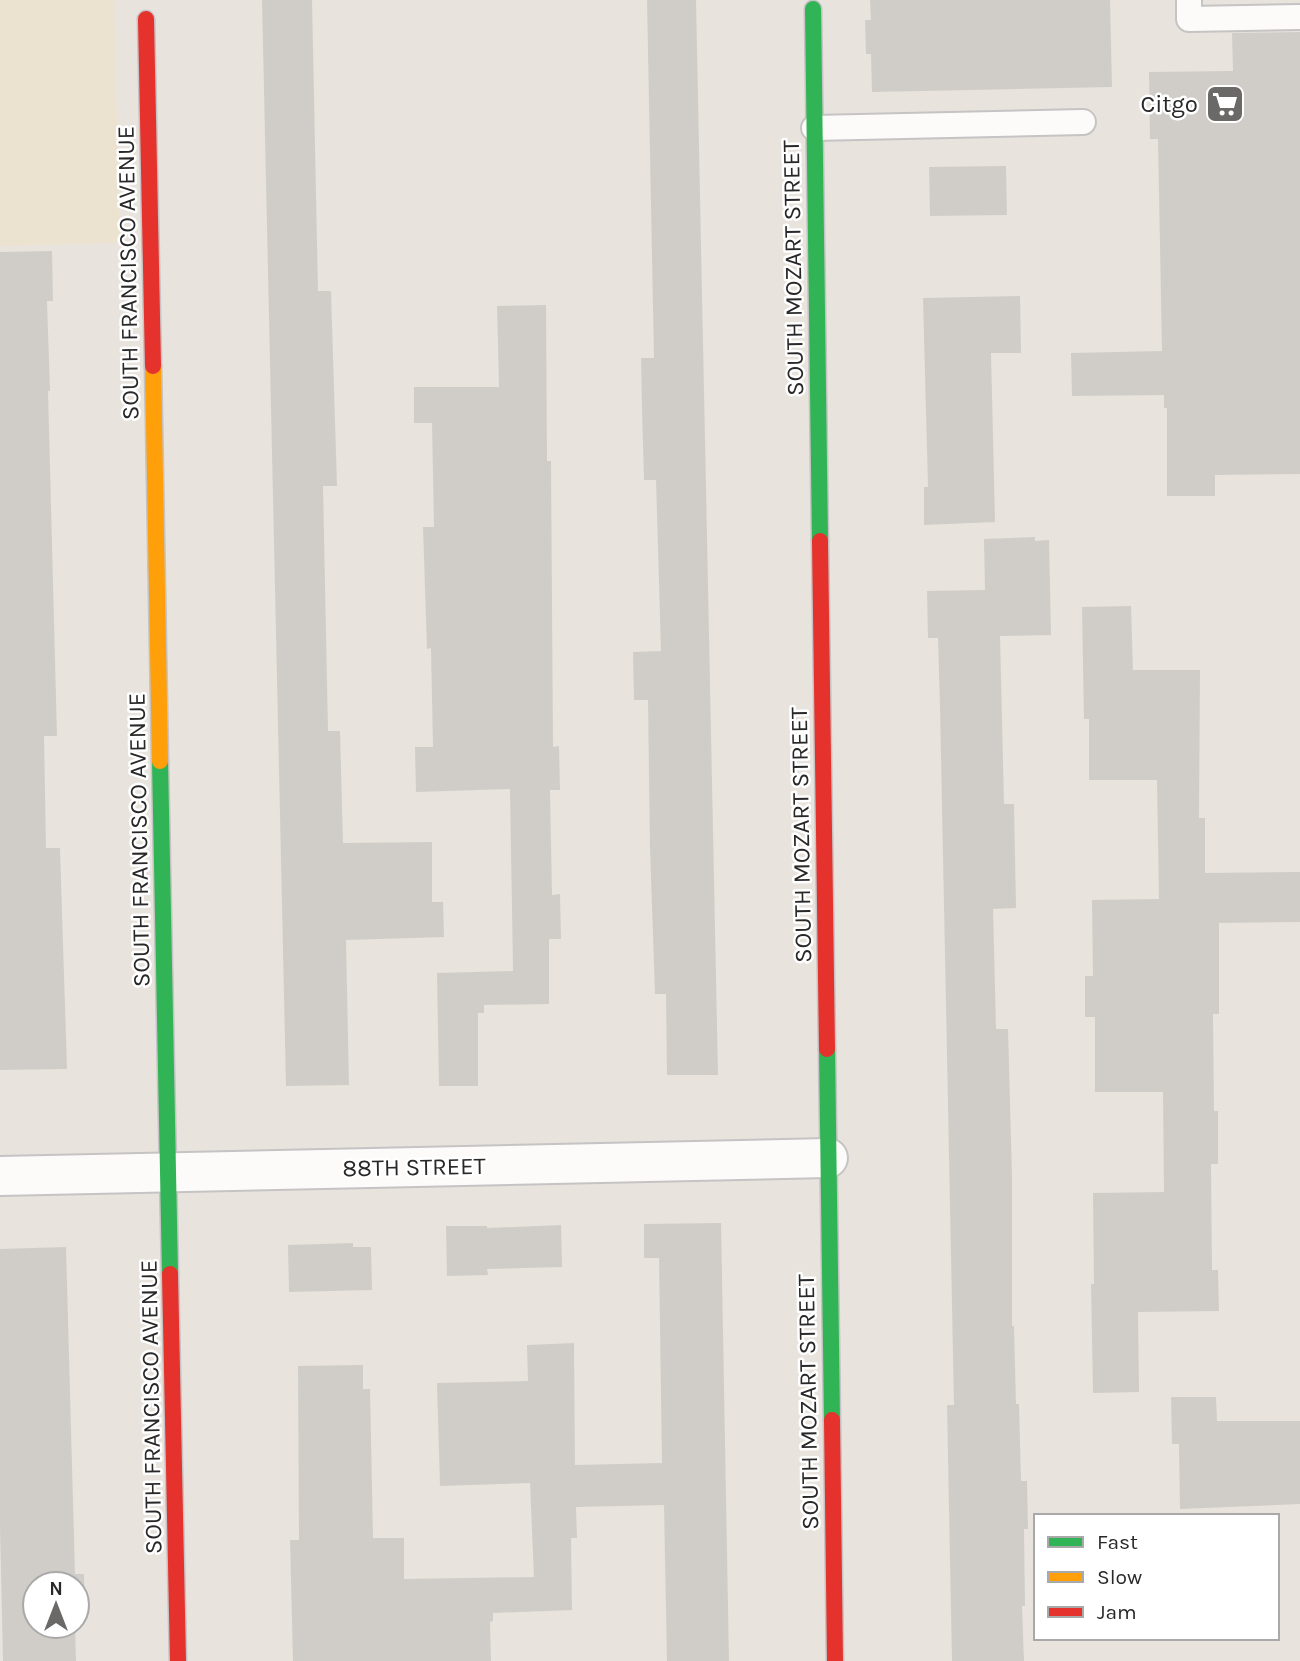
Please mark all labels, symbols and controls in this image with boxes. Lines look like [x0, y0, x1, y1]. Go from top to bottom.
supermarket icon: Citgo [1204, 83, 1246, 125]
place label: Citgo [1140, 90, 1198, 118]
street label: SOUTH FRANCISCO AVENUE [111, 126, 145, 420]
street label: SOUTH MOZART STREET [777, 140, 809, 396]
street label: SOUTH FRANCISCO AVENUE [122, 693, 156, 987]
street label: SOUTH MOZART STREET [785, 707, 817, 963]
street label: 88TH STREET [342, 1152, 486, 1182]
street label: SOUTH FRANCISCO AVENUE [134, 1260, 168, 1554]
street label: SOUTH MOZART STREET [792, 1274, 824, 1530]
legend [1034, 1514, 1279, 1640]
text: Fast [1097, 1530, 1138, 1554]
text: Slow [1097, 1565, 1142, 1589]
north arrow [21, 1570, 91, 1640]
text: N [49, 1578, 63, 1600]
text: Jam [1097, 1600, 1137, 1624]

